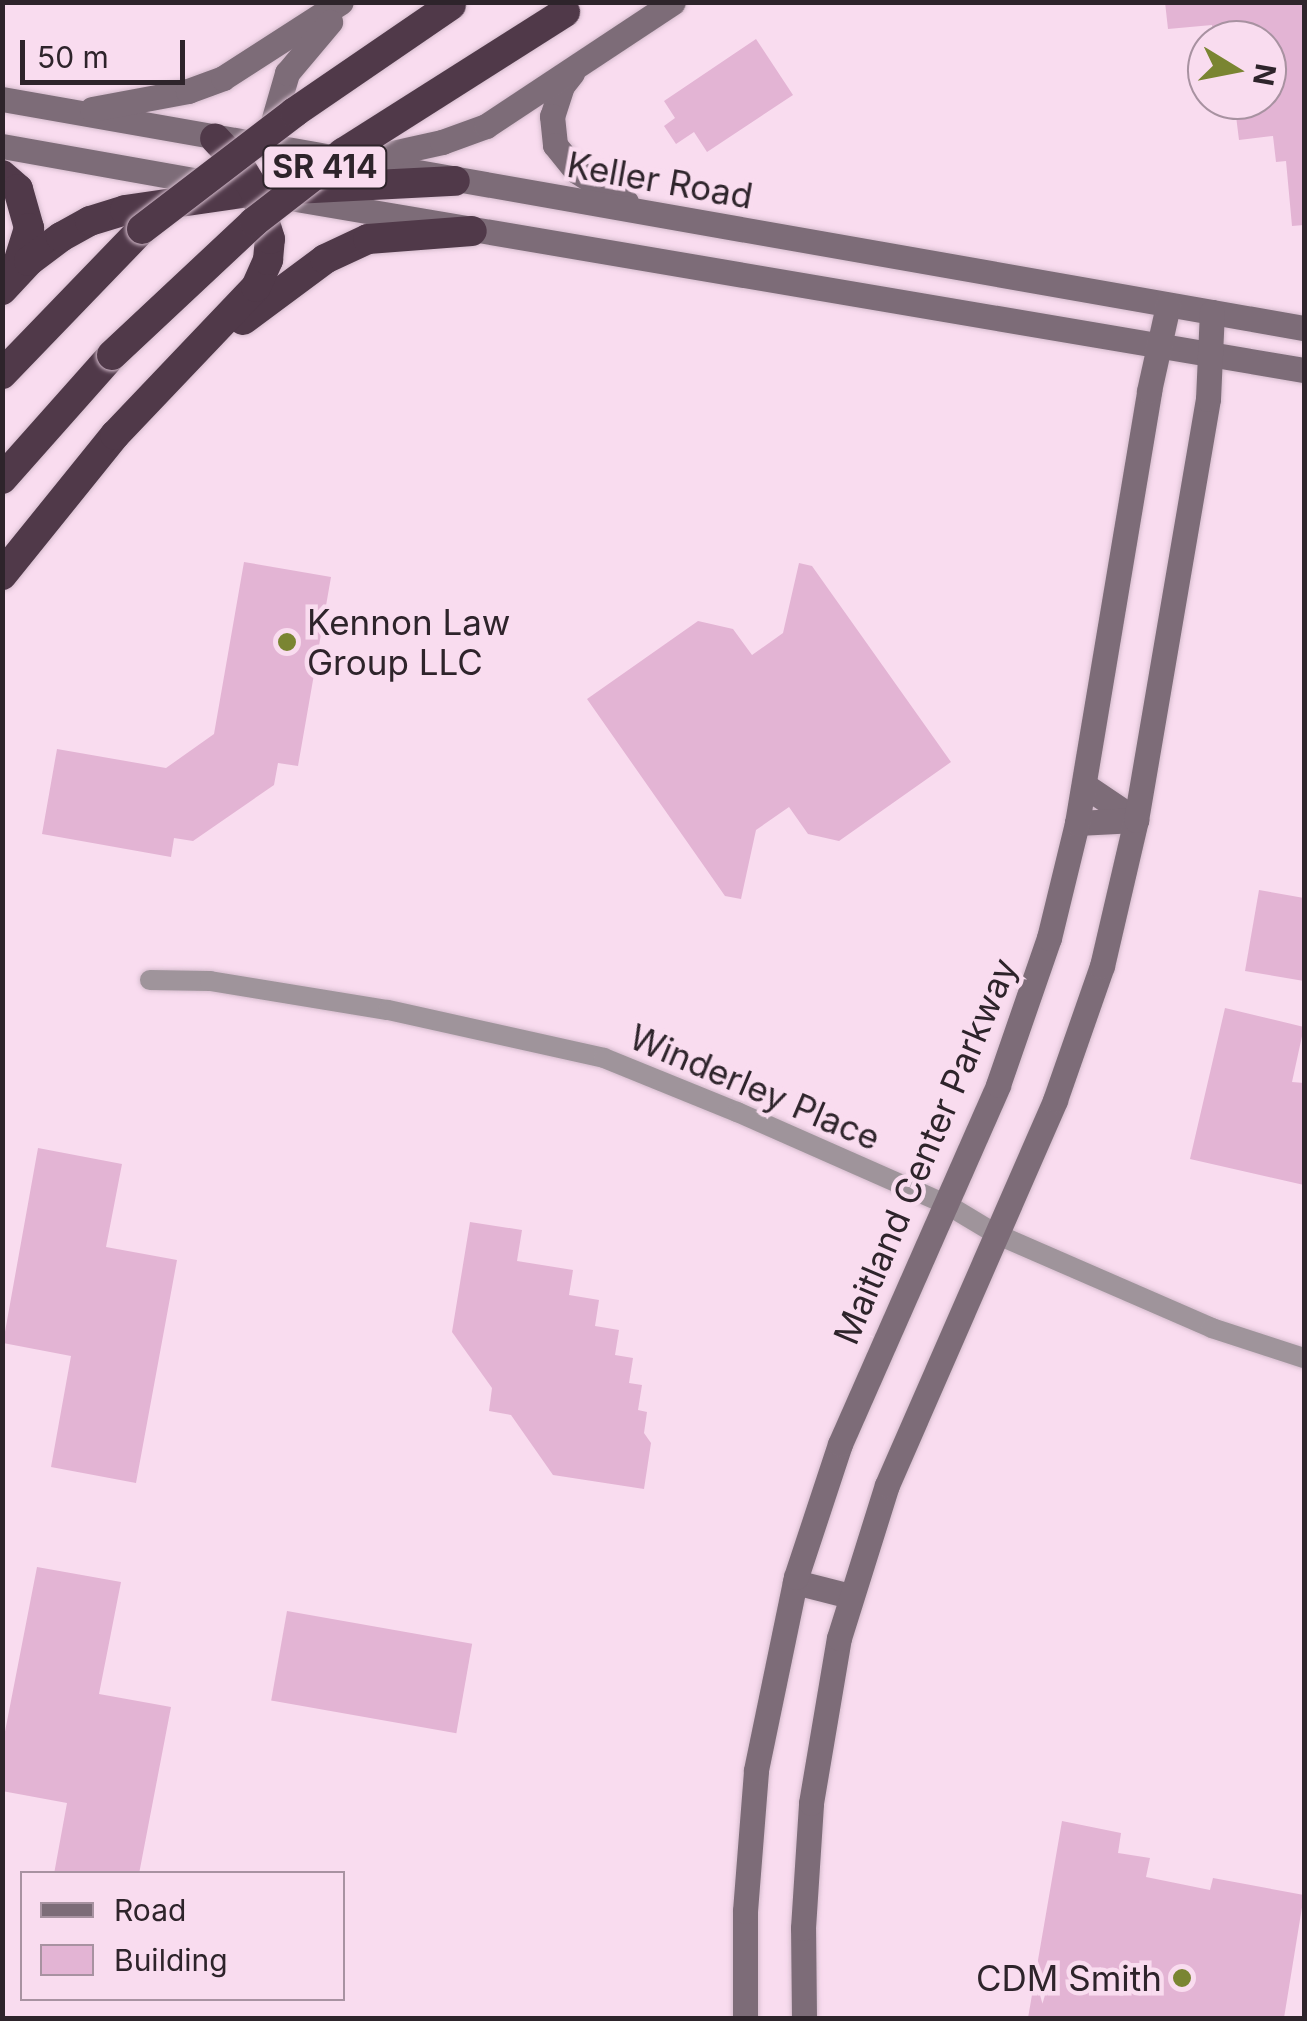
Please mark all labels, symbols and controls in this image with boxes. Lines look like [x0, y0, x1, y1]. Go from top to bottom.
scale bar [25, 20, 190, 82]
north arrow [1187, 20, 1287, 120]
text: 50 m [37, 39, 109, 75]
text: N [1246, 61, 1283, 88]
road number: SR 414 [260, 140, 390, 194]
street label: Keller Road [564, 143, 756, 217]
place label: Kennon Law Group LLC [307, 601, 510, 683]
marker: Kennon Law Group LLC [276, 631, 298, 653]
street label: Maitland Center Parkway [825, 952, 1025, 1350]
street label: Winderley Place [624, 1015, 886, 1159]
legend [20, 1871, 345, 2001]
text: Road [114, 1892, 186, 1928]
text: Building [114, 1942, 228, 1978]
place label: CDM Smith [976, 1957, 1162, 1999]
marker: CDM Smith [1171, 1967, 1193, 1989]

